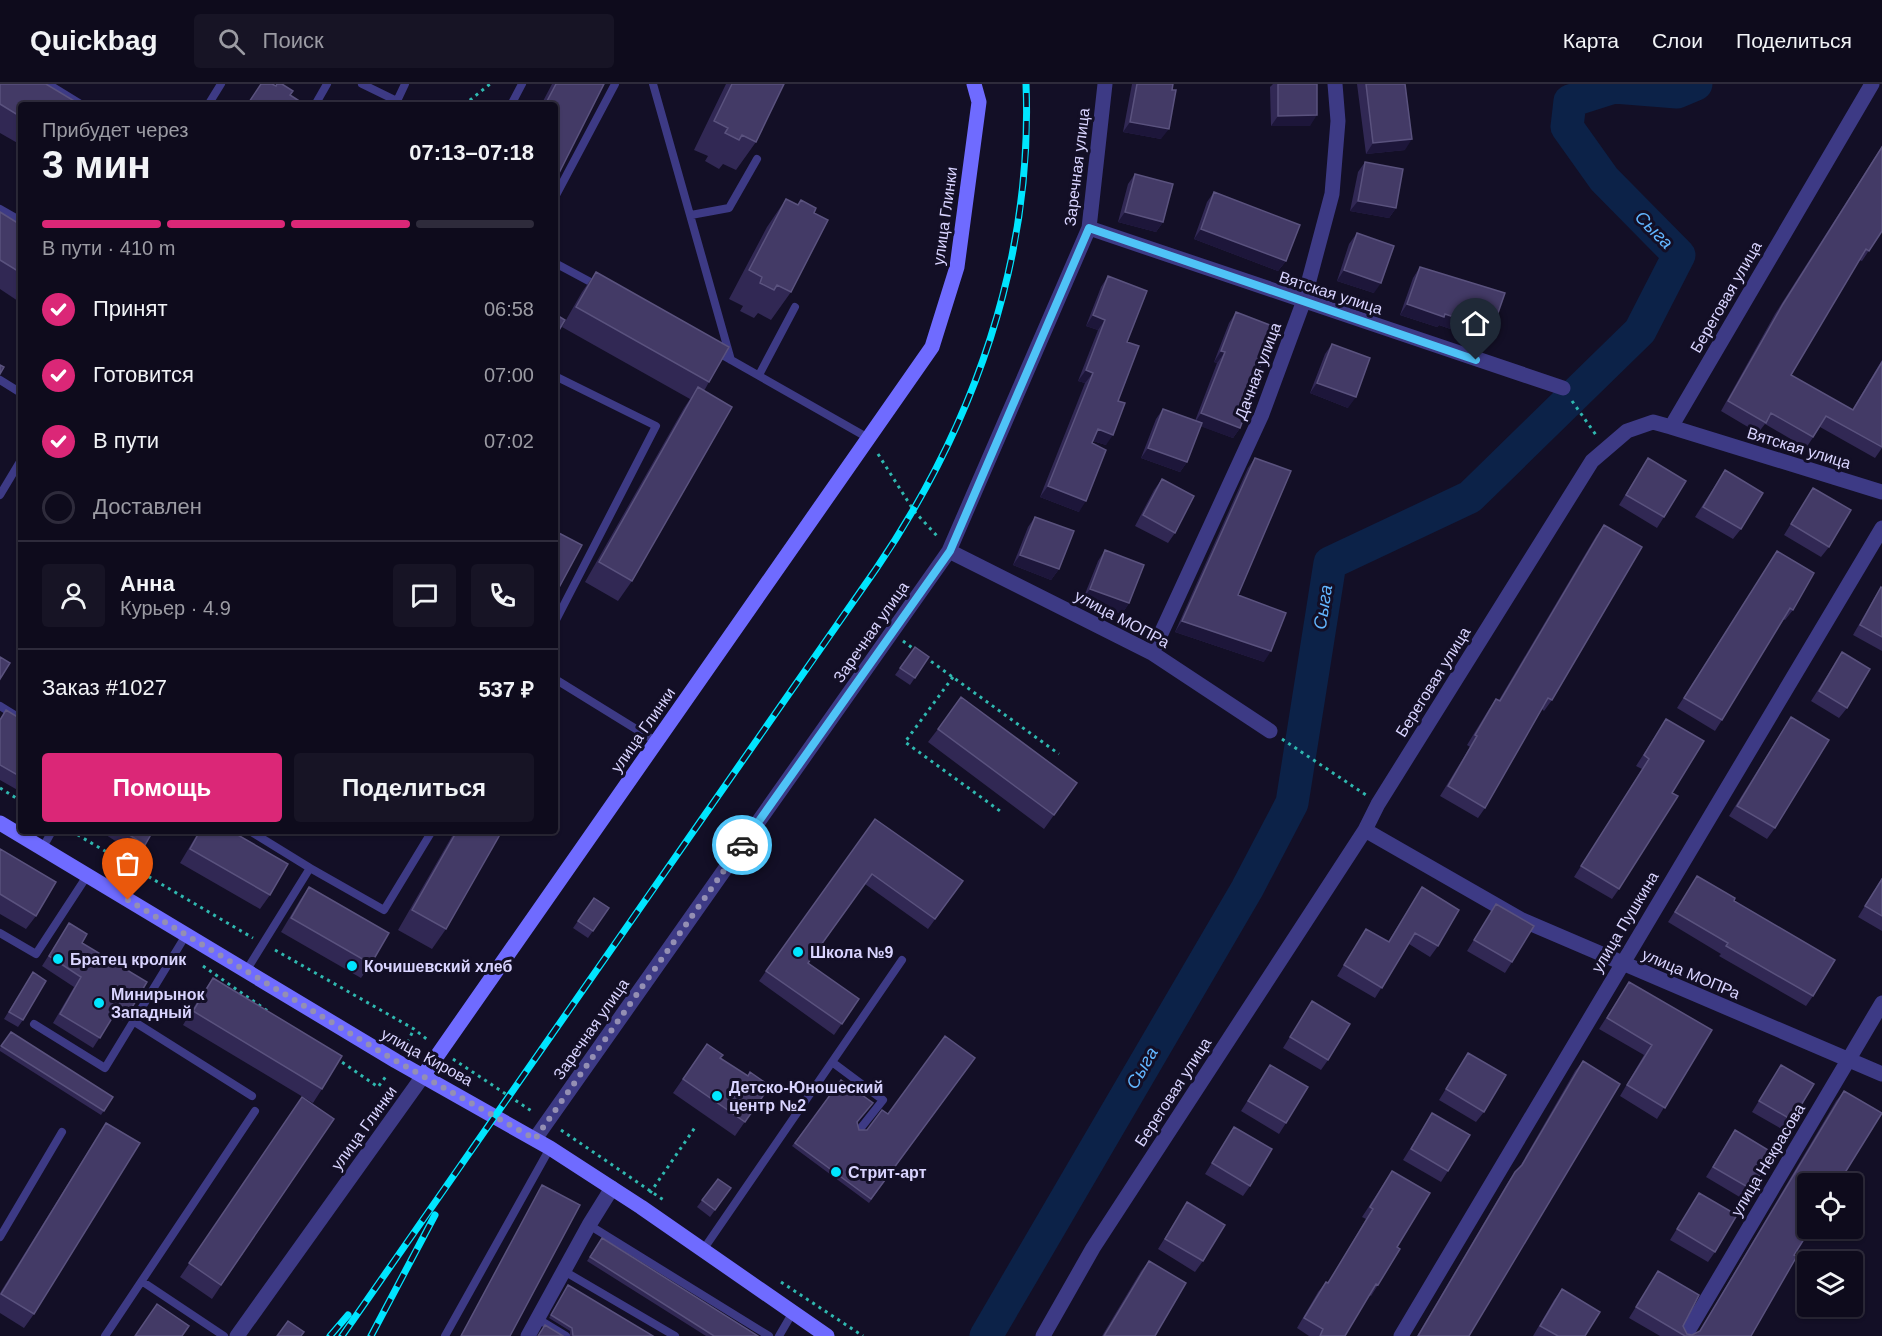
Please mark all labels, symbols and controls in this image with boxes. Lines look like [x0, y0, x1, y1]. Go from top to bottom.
search box [194, 14, 614, 68]
text: Quickbag [30, 25, 158, 56]
icon: search [215, 25, 248, 58]
text: Поиск [263, 28, 324, 53]
text: Карта [1563, 29, 1619, 52]
text: Слои [1652, 29, 1703, 52]
text: Поделиться [1736, 29, 1852, 52]
street label: Заречная улица [1061, 107, 1093, 227]
text: Прибудет через [42, 119, 188, 141]
text: 07:13–07:18 [409, 140, 534, 165]
text: 3 мин [42, 143, 151, 186]
street label: улица Глинки [930, 166, 960, 266]
water label: Сыга [1631, 207, 1677, 253]
text: В пути · 410 m [42, 237, 175, 259]
street label: Береговая улица [1687, 238, 1765, 356]
street label: Вятская улица [1277, 268, 1385, 318]
icon: check [42, 293, 75, 326]
text: Принят [93, 296, 167, 321]
text: 06:58 [484, 298, 534, 320]
pin [1450, 298, 1501, 360]
icon: home [1459, 307, 1492, 340]
street label: Дачная улица [1232, 320, 1284, 422]
icon: check [42, 359, 75, 392]
text: Готовится [93, 362, 194, 387]
text: 07:00 [484, 364, 534, 386]
street label: Вятская улица [1745, 424, 1853, 472]
icon: check [42, 425, 75, 458]
text: В пути [93, 428, 159, 453]
text: 07:02 [484, 430, 534, 452]
text: Доставлен [93, 494, 202, 519]
button: person [42, 564, 105, 627]
button: chat [393, 564, 456, 627]
button: phone [471, 564, 534, 627]
text: Анна [120, 571, 175, 596]
street label: Заречная улица [830, 578, 912, 686]
water label: Сыга [1310, 583, 1336, 631]
street label: улица МОПРа [1072, 587, 1172, 651]
text: Курьер · 4.9 [120, 597, 231, 619]
street label: Береговая улица [1392, 624, 1474, 740]
text: Заказ #1027 [42, 675, 167, 700]
text: 537 ₽ [478, 677, 534, 702]
street label: улица Глинки [608, 684, 678, 776]
button: Помощь [42, 753, 282, 822]
button: Поделиться [294, 753, 534, 822]
courier [712, 815, 772, 875]
icon: car [726, 829, 759, 862]
pin [102, 838, 153, 900]
icon: bag [111, 847, 144, 880]
street label: улица Пушкина [1588, 868, 1662, 975]
place label: Школа №9 [810, 944, 894, 961]
marker: Школа №9 [791, 945, 805, 959]
street label: улица МОПРа [1639, 946, 1743, 1002]
place label: Братец кролик [70, 951, 187, 968]
marker: Братец кролик [51, 952, 65, 966]
place label: Кочишевский хлеб [364, 958, 513, 975]
marker: Кочишевский хлеб [345, 959, 359, 973]
street label: Заречная улица [550, 975, 632, 1083]
place label: Минирынок Западный [111, 986, 206, 1021]
marker: Минирынок Западный [92, 996, 106, 1010]
street label: улица Кирова [378, 1025, 476, 1089]
street label: Береговая улица [1132, 1034, 1214, 1149]
water label: Сыга [1122, 1044, 1162, 1092]
place label: Детско-Юношеский центр №2 [729, 1079, 883, 1114]
street label: улица Глинки [328, 1083, 400, 1173]
marker: Детско-Юношеский центр №2 [710, 1089, 724, 1103]
street label: улица Некрасова [1728, 1101, 1808, 1219]
place label: Стрит-арт [848, 1164, 927, 1181]
marker: Стрит-арт [829, 1165, 843, 1179]
map controls [1797, 1173, 1863, 1317]
button: locate [1797, 1173, 1863, 1239]
button: layers [1797, 1251, 1863, 1317]

